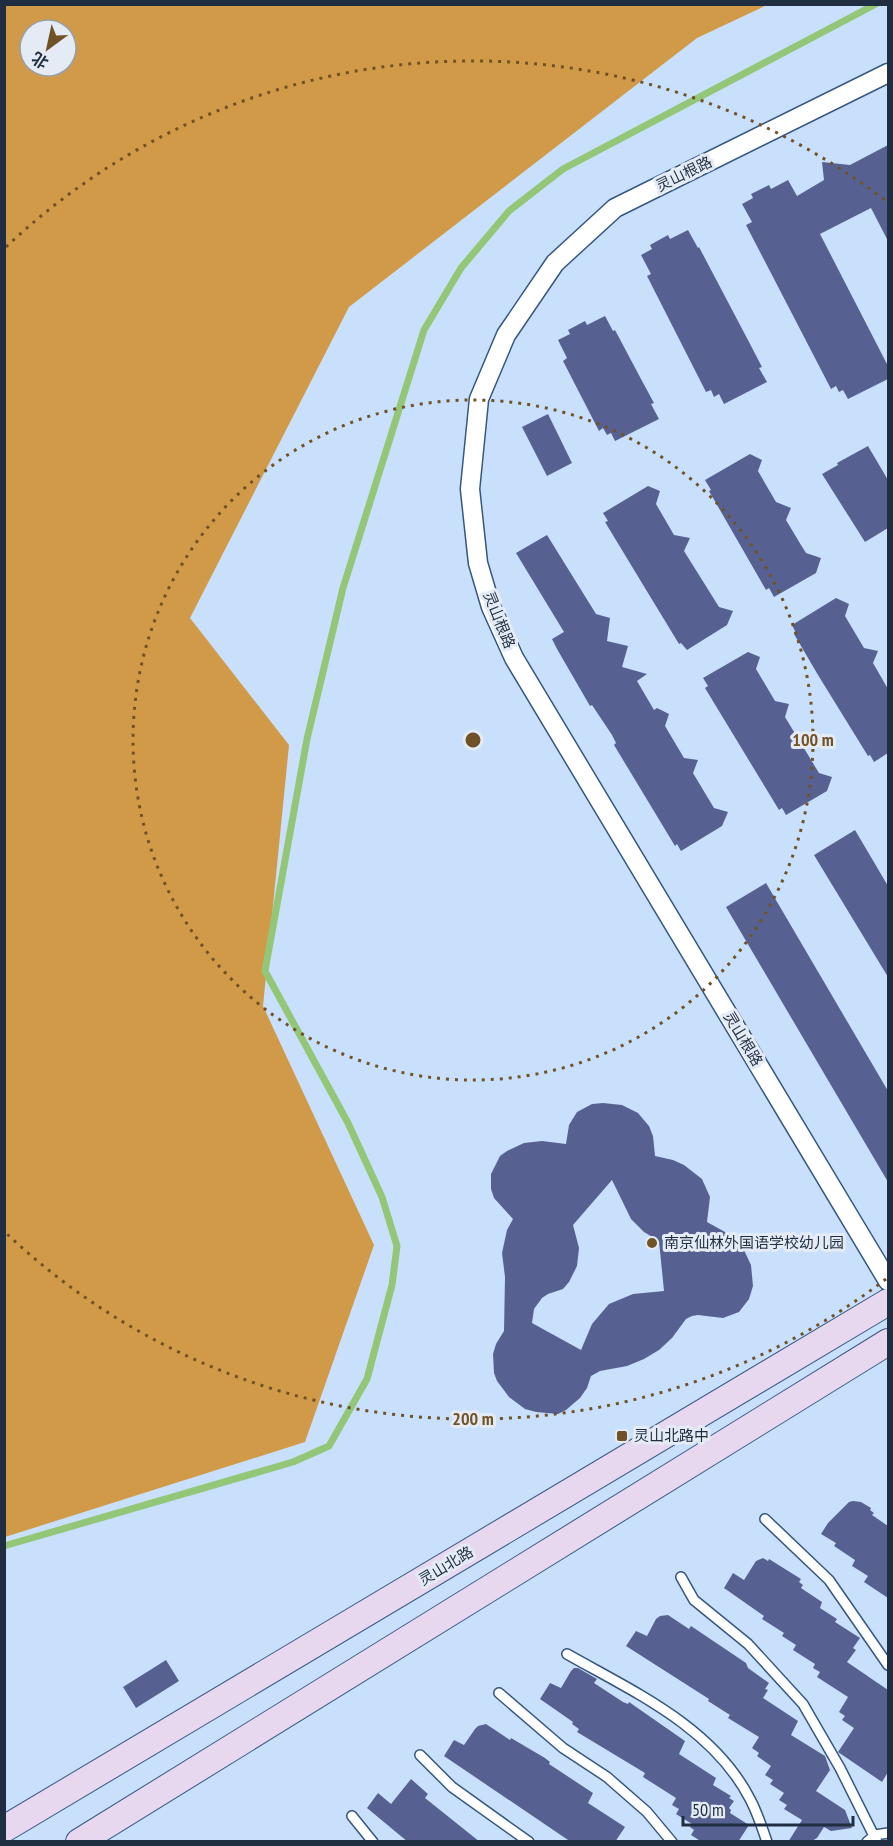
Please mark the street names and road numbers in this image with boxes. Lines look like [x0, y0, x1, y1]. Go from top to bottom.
street label: 灵山根路 [653, 152, 715, 195]
street label: 灵山根路 [479, 588, 520, 651]
street label: 灵山根路 [720, 1008, 767, 1069]
street label: 灵山北路 [415, 1542, 476, 1589]

